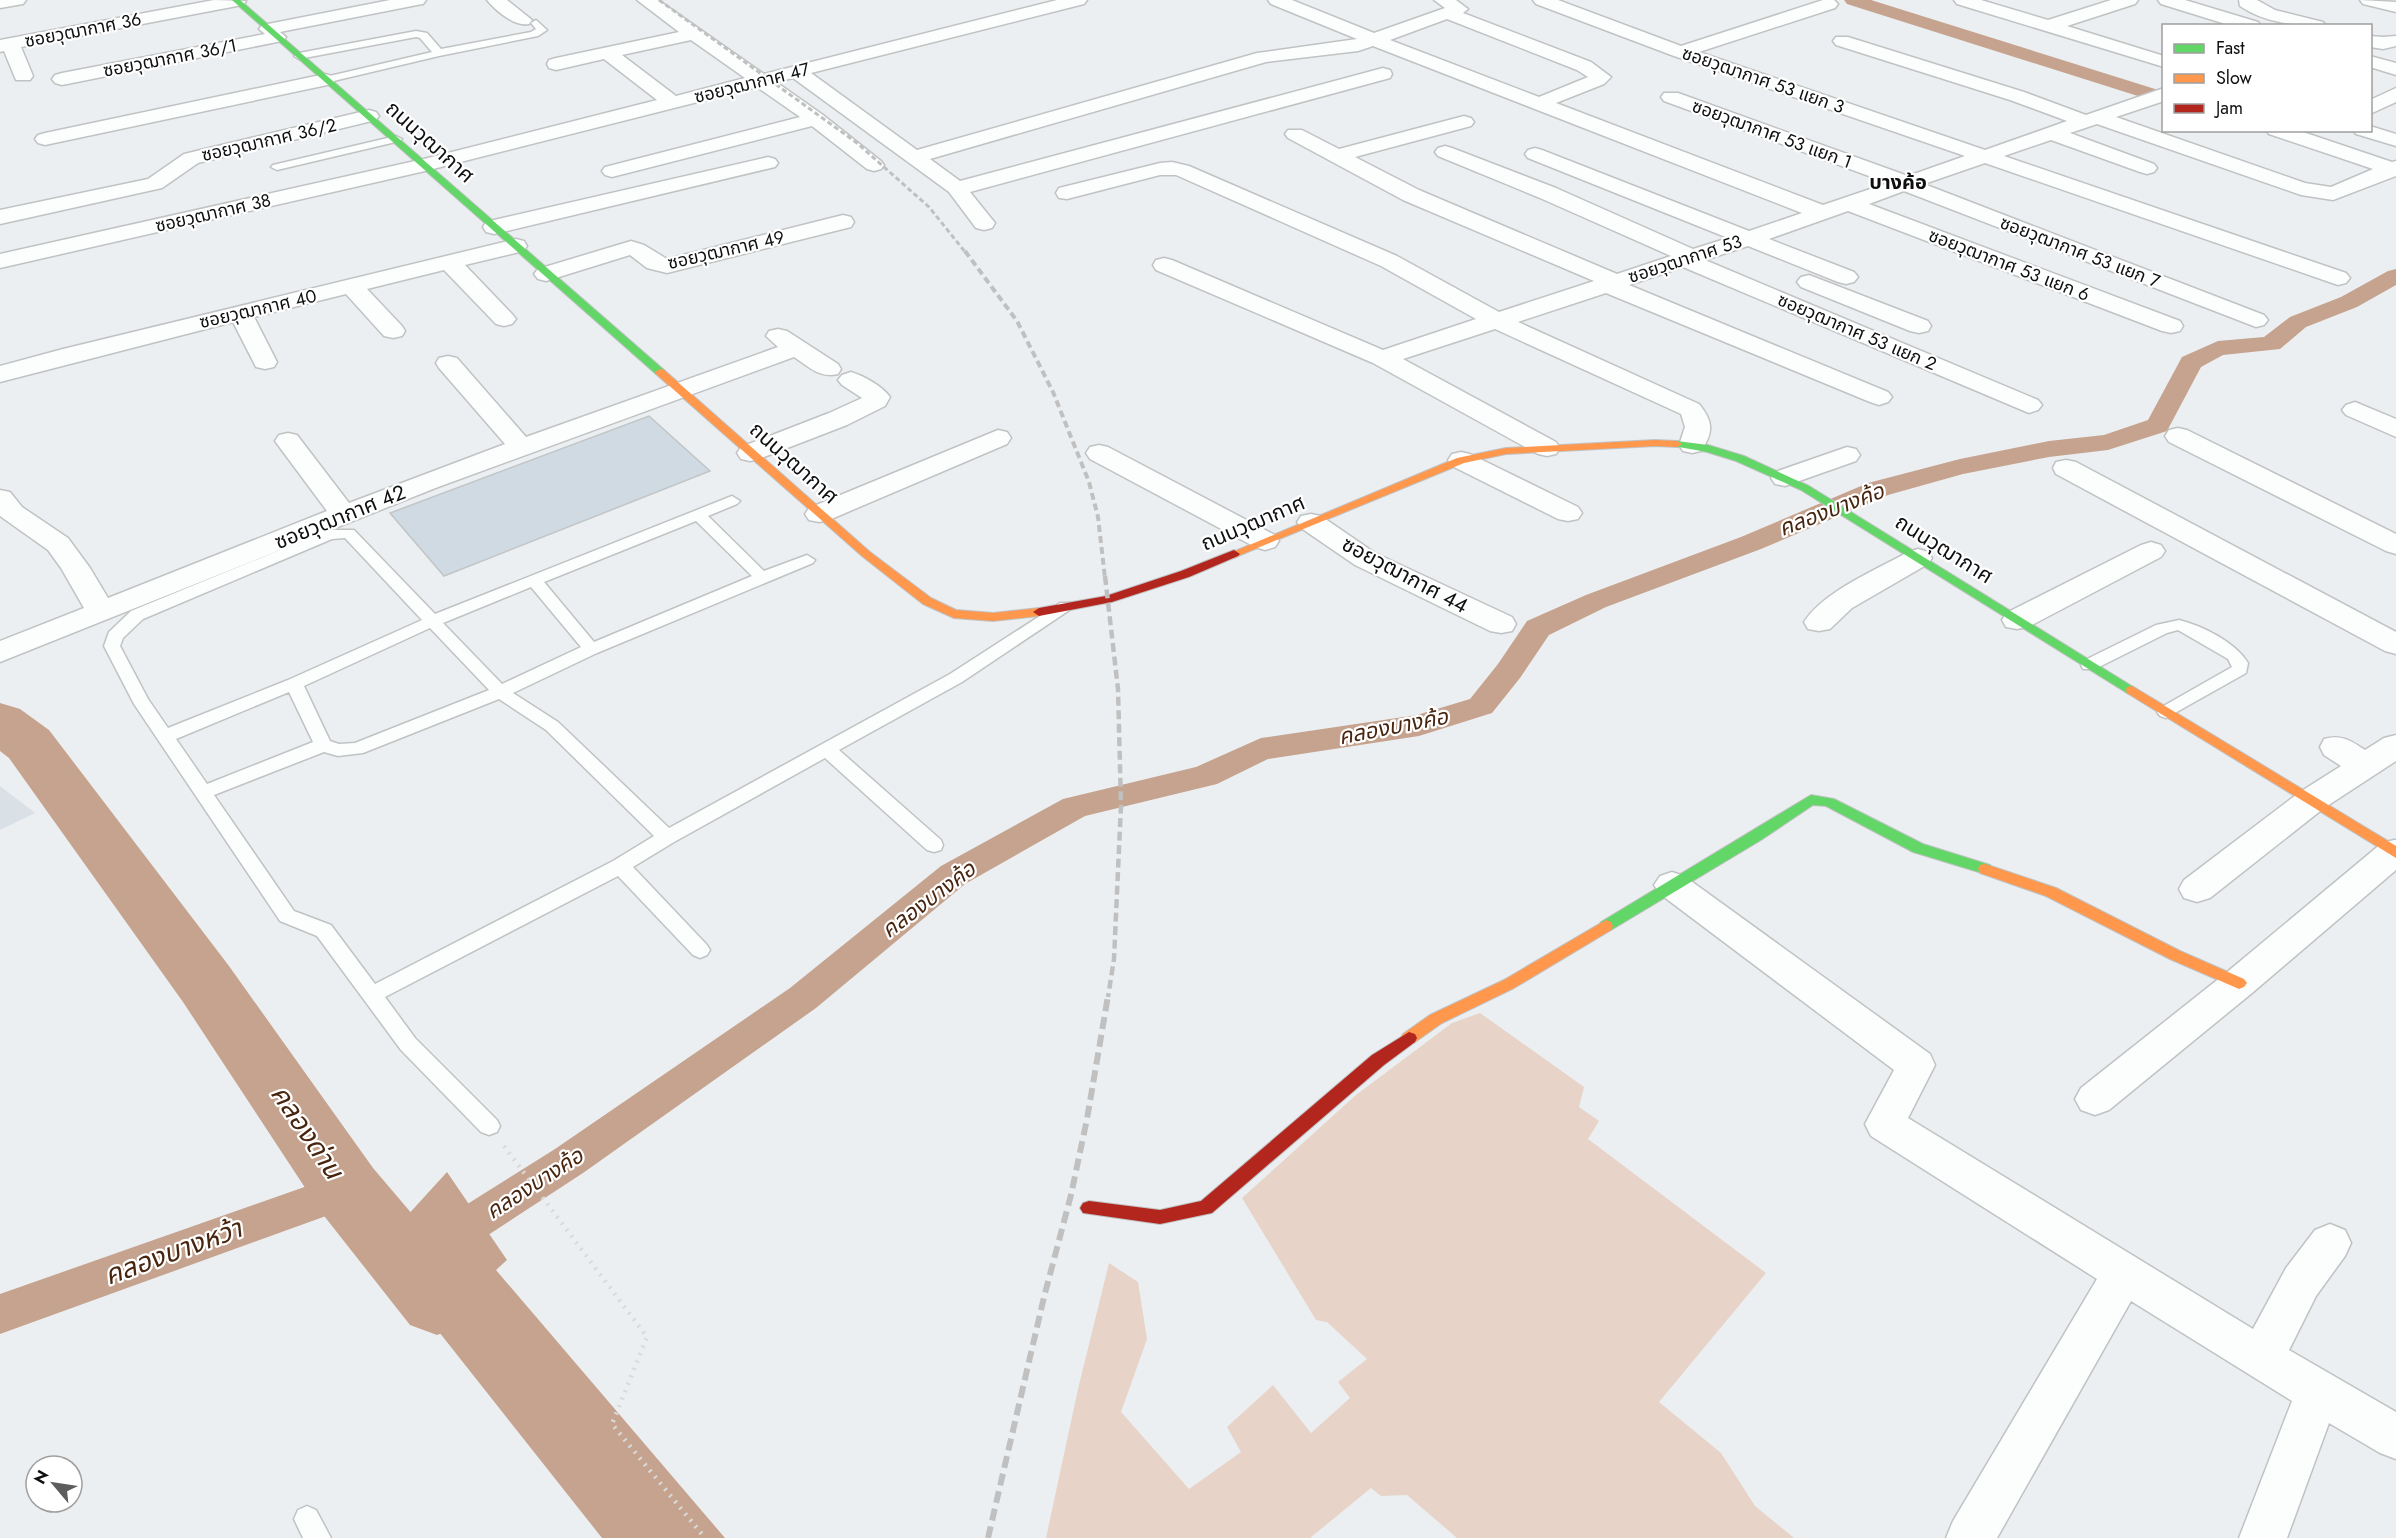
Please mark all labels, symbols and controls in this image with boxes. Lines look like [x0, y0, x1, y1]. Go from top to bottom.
street label: ซอยวุฒากาศ 36 [22, 6, 144, 54]
legend [2162, 24, 2372, 132]
street label: ซอยวุฒากาศ 36/1 [101, 32, 239, 84]
text: Fast [2216, 35, 2245, 61]
street label: ซอยวุฒากาศ 53 แยก 3 [1678, 40, 1848, 120]
street label: ซอยวุฒากาศ 47 [692, 56, 813, 110]
text: Slow [2216, 65, 2253, 91]
street label: ซอยวุฒากาศ 53 แยก 1 [1688, 93, 1856, 175]
street label: ถนนวุฒากาศ [379, 94, 481, 190]
text: Jam [2214, 95, 2243, 121]
street label: ซอยวุฒากาศ 36/2 [199, 112, 339, 168]
district label: บางค้อ [1869, 168, 1927, 197]
street label: ซอยวุฒากาศ 38 [153, 187, 273, 239]
street label: ซอยวุฒากาศ 53 แยก 7 [1996, 209, 2164, 295]
street label: ซอยวุฒากาศ 53 แยก 6 [1925, 222, 2093, 308]
street label: ซอยวุฒากาศ 49 [665, 224, 787, 276]
street label: ซอยวุฒากาศ 53 [1625, 228, 1745, 290]
street label: ซอยวุฒากาศ 40 [197, 283, 319, 335]
street label: ซอยวุฒากาศ 53 แยก 2 [1773, 287, 1941, 377]
street label: ถนนวุฒากาศ [743, 415, 845, 511]
water label: คลองบางค้อ [1774, 474, 1890, 544]
street label: ซอยวุฒากาศ 42 [270, 477, 410, 557]
street label: ถนนวุฒากาศ [1196, 488, 1310, 558]
street label: ถนนวุฒากาศ [1889, 507, 1999, 591]
street label: ซอยวุฒากาศ 44 [1337, 529, 1473, 621]
water label: คลองบางค้อ [1336, 699, 1452, 752]
water label: คลองบางค้อ [874, 852, 983, 945]
water label: คลองด่าน [262, 1077, 354, 1188]
water label: คลองบางค้อ [479, 1139, 590, 1227]
water label: คลองบางหว้า [99, 1208, 248, 1294]
north arrow [24, 1454, 84, 1514]
text: N [28, 1466, 54, 1488]

